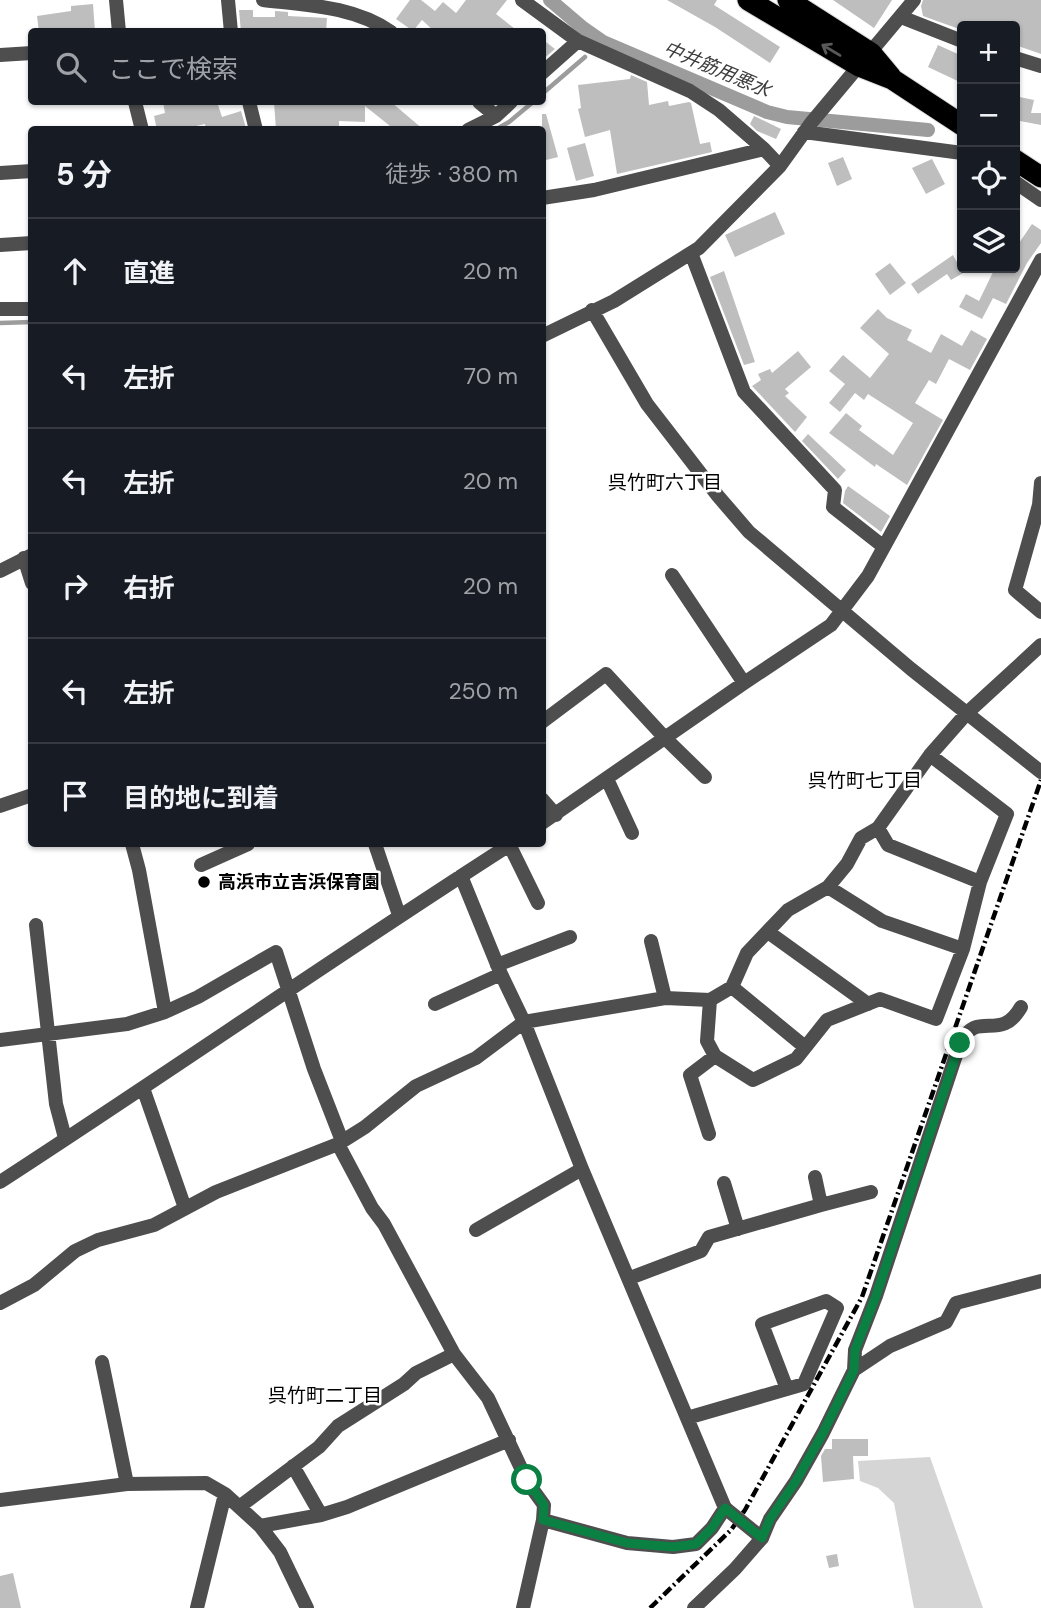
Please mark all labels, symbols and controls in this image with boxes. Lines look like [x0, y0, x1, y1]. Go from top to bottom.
map controls [957, 21, 1020, 273]
button: + [957, 21, 1020, 84]
search box [28, 28, 546, 105]
water label: 中井筋用悪水 [660, 35, 776, 104]
one-way arrow [822, 42, 842, 56]
icon: search [52, 48, 90, 86]
text: ここで検索 [108, 52, 238, 86]
button: − [957, 84, 1020, 147]
button: locate [957, 147, 1020, 210]
text: 5 分 [56, 155, 112, 194]
text: 徒歩 · 380 m [385, 159, 518, 189]
button: layers [957, 210, 1020, 273]
icon: ahead [56, 252, 94, 290]
text: 直進 [123, 256, 175, 290]
text: 20 m [463, 256, 518, 286]
icon: left [56, 357, 94, 395]
text: 左折 [123, 361, 175, 395]
text: 70 m [464, 361, 518, 391]
icon: left [56, 462, 94, 500]
text: 左折 [123, 466, 175, 500]
text: 20 m [463, 466, 518, 496]
district label: 呉竹町六丁目 [608, 470, 722, 495]
icon: right [56, 567, 94, 605]
text: 右折 [123, 571, 175, 605]
text: 20 m [463, 571, 518, 601]
icon: left [56, 672, 94, 710]
text: 左折 [123, 676, 175, 710]
text: 250 m [448, 676, 518, 706]
district label: 呉竹町七丁目 [808, 768, 922, 793]
icon: arrive [56, 777, 94, 815]
text: 目的地に到着 [123, 781, 279, 815]
place label: 高浜市立吉浜保育園 [218, 870, 380, 894]
marker: 高浜市立吉浜保育園 [196, 874, 212, 890]
route end [944, 1027, 975, 1058]
district label: 呉竹町二丁目 [268, 1383, 382, 1408]
route start [511, 1464, 542, 1495]

